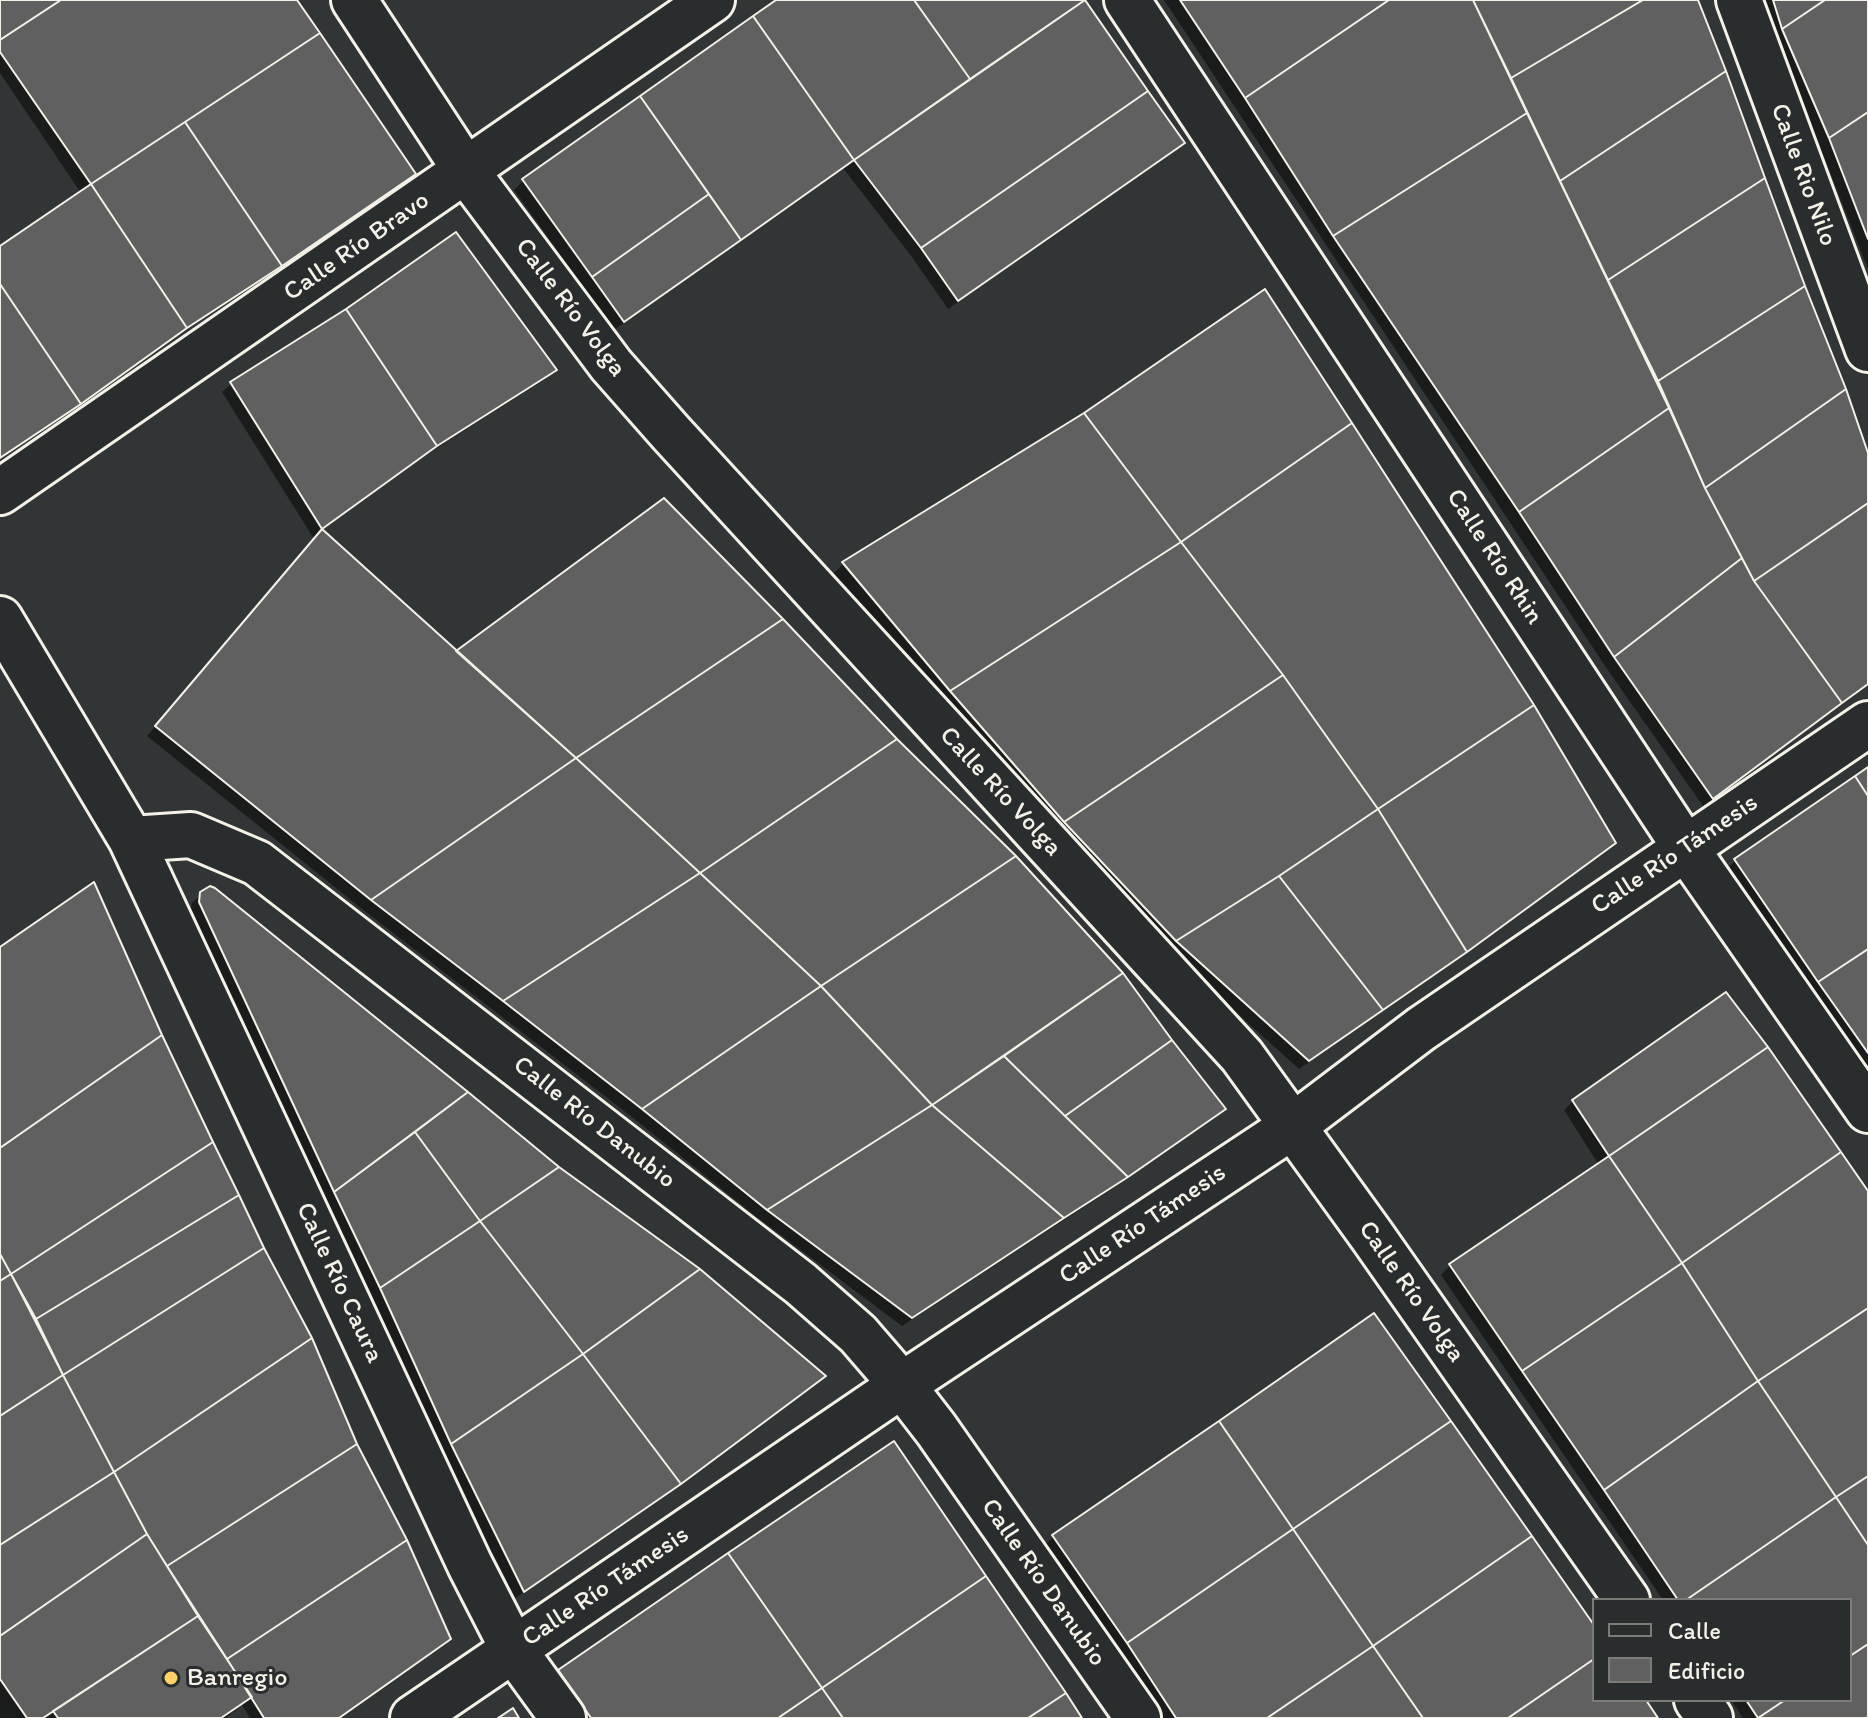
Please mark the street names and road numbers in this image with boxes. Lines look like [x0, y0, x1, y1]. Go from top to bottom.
street label: Calle Rio Nilo [1763, 99, 1843, 251]
street label: Calle Río Bravo [278, 185, 436, 309]
street label: Calle Río Volga [508, 232, 632, 384]
street label: Calle Río Rhin [1439, 484, 1549, 630]
street label: Calle Río Volga [932, 721, 1068, 863]
street label: Calle Río Támesis [1586, 788, 1764, 922]
street label: Calle Río Danubio [506, 1050, 682, 1196]
street label: Calle Río Támesis [1054, 1158, 1232, 1292]
street label: Calle Río Caura [288, 1198, 390, 1368]
street label: Calle Río Volga [1351, 1215, 1471, 1369]
street label: Calle Río Danubio [973, 1493, 1113, 1673]
street label: Calle Río Támesis [517, 1520, 695, 1654]

